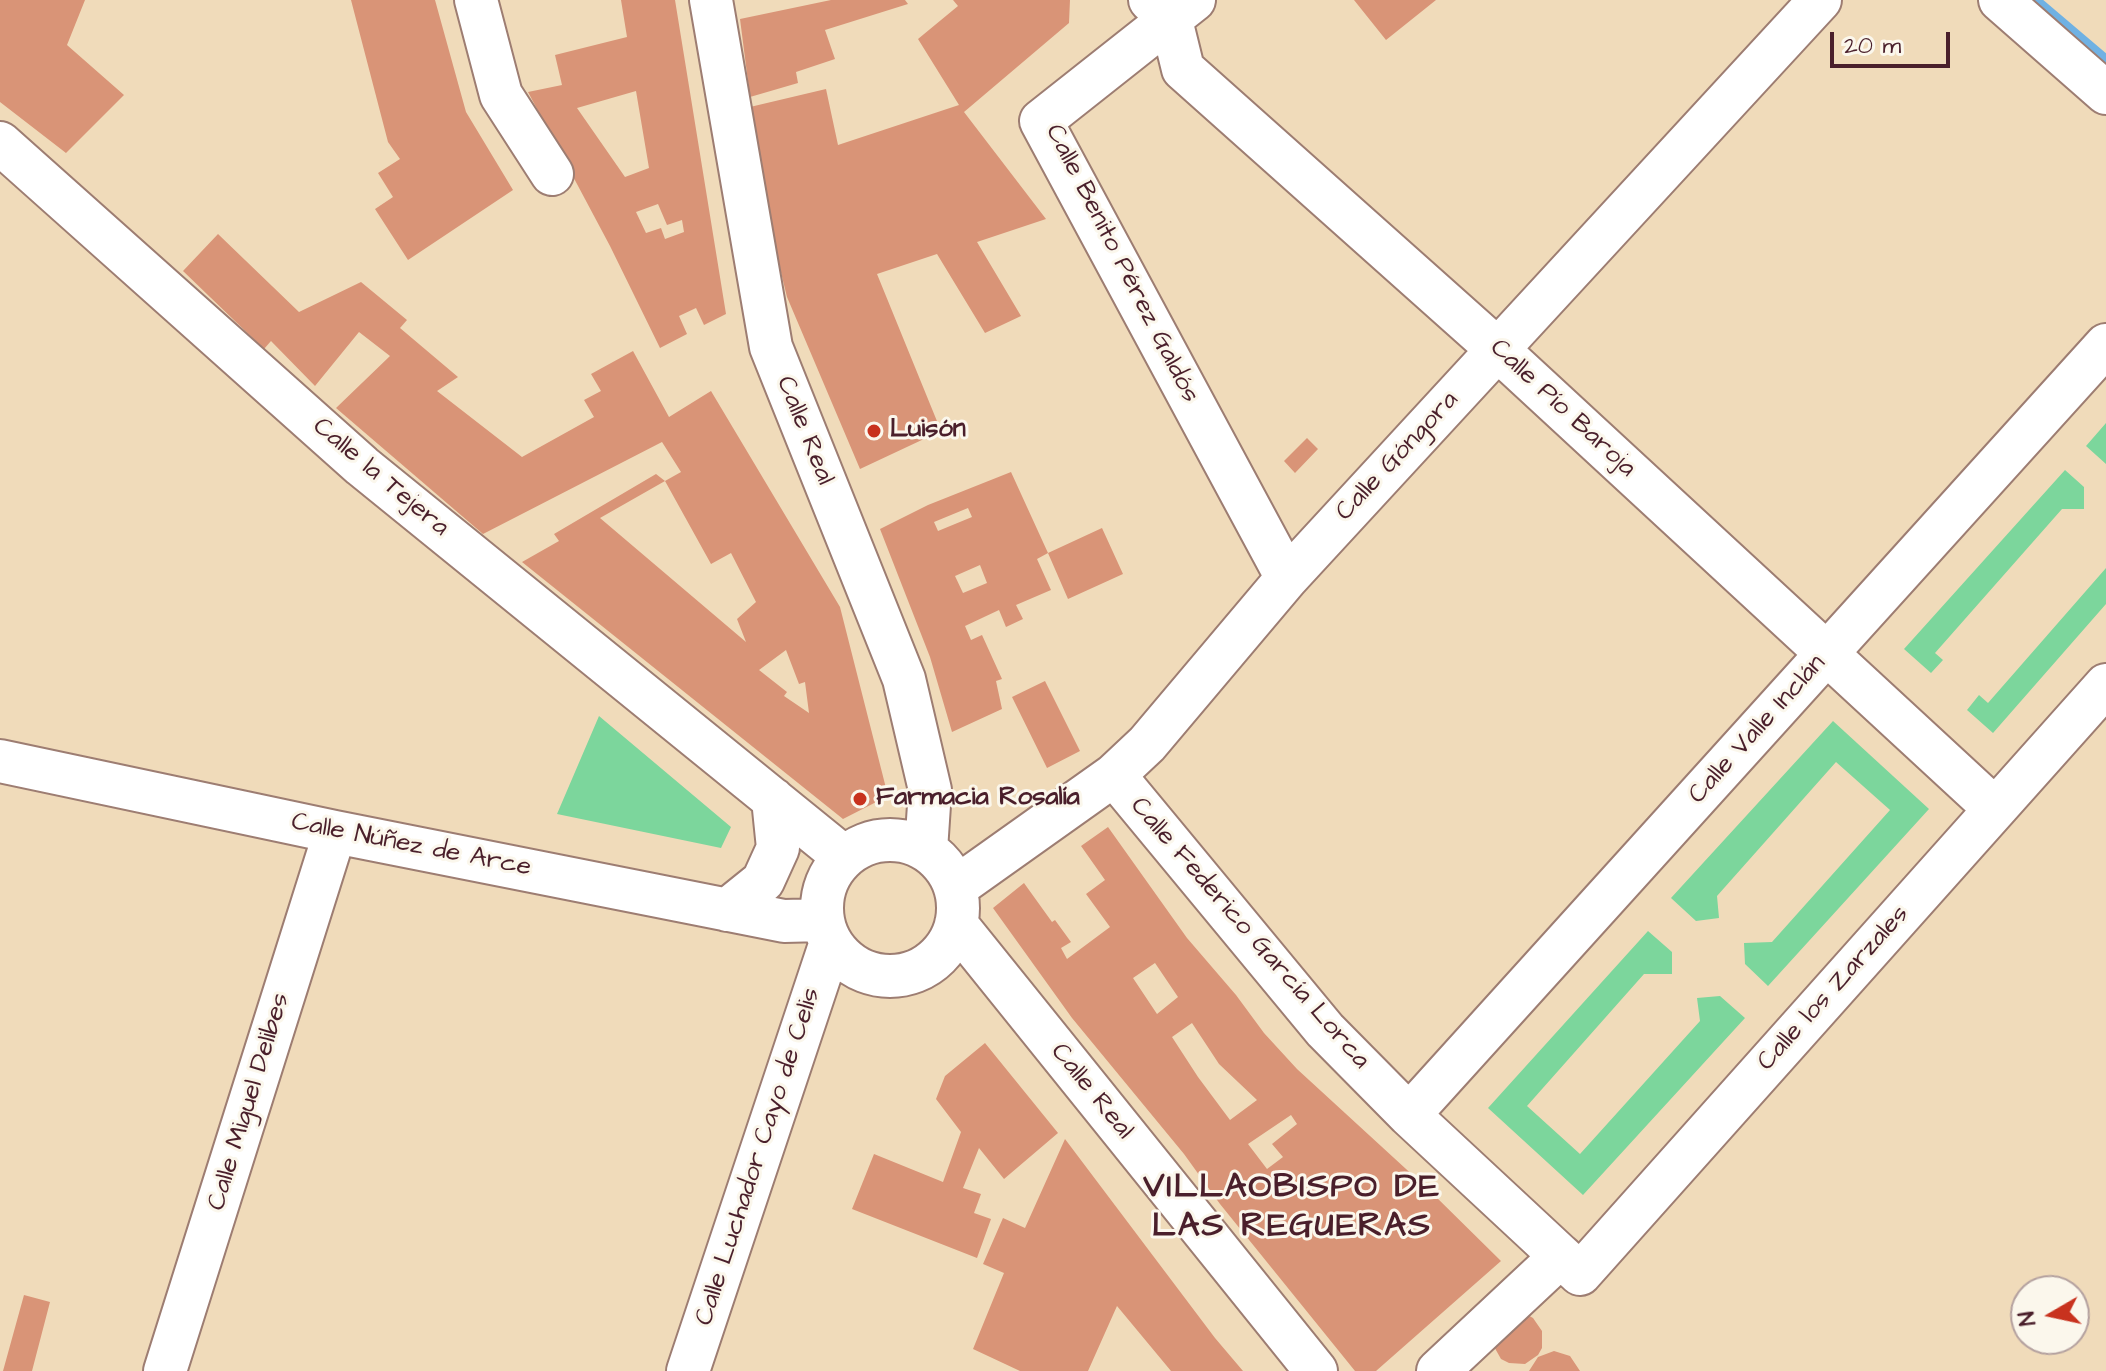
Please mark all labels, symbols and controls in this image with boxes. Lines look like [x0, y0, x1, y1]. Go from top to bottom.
scale bar [1834, 16, 1954, 66]
text: 20 m [1844, 29, 1901, 63]
street label: Calle Benito Pérez Galdós [1037, 120, 1205, 408]
street label: Calle Pío Baroja [1482, 333, 1642, 485]
street label: Calle Real [768, 372, 840, 490]
street label: Calle Góngora [1330, 386, 1466, 528]
street label: Calle la Tejera [305, 412, 455, 544]
place label: Luisón [890, 415, 966, 447]
marker: Luisón [865, 422, 883, 440]
street label: Calle Valle Inclán [1683, 649, 1833, 811]
place label: Farmacia Rosalía [876, 783, 1080, 815]
marker: Farmacia Rosalía [851, 790, 869, 808]
street label: Calle Federico García Lorca [1122, 792, 1376, 1076]
street label: Calle Núñez de Arce [289, 807, 533, 885]
street label: Calle los Zarzales [1752, 900, 1916, 1078]
street label: Calle Luchador Cayo de Celis [690, 984, 828, 1330]
street label: Calle Miguel Delibes [202, 990, 298, 1214]
street label: Calle Real [1043, 1038, 1139, 1146]
district label: VILLAOBISPO DE LAS REGUERAS [1143, 1169, 1441, 1248]
north arrow [2010, 1275, 2090, 1355]
text: N [2011, 1309, 2044, 1328]

